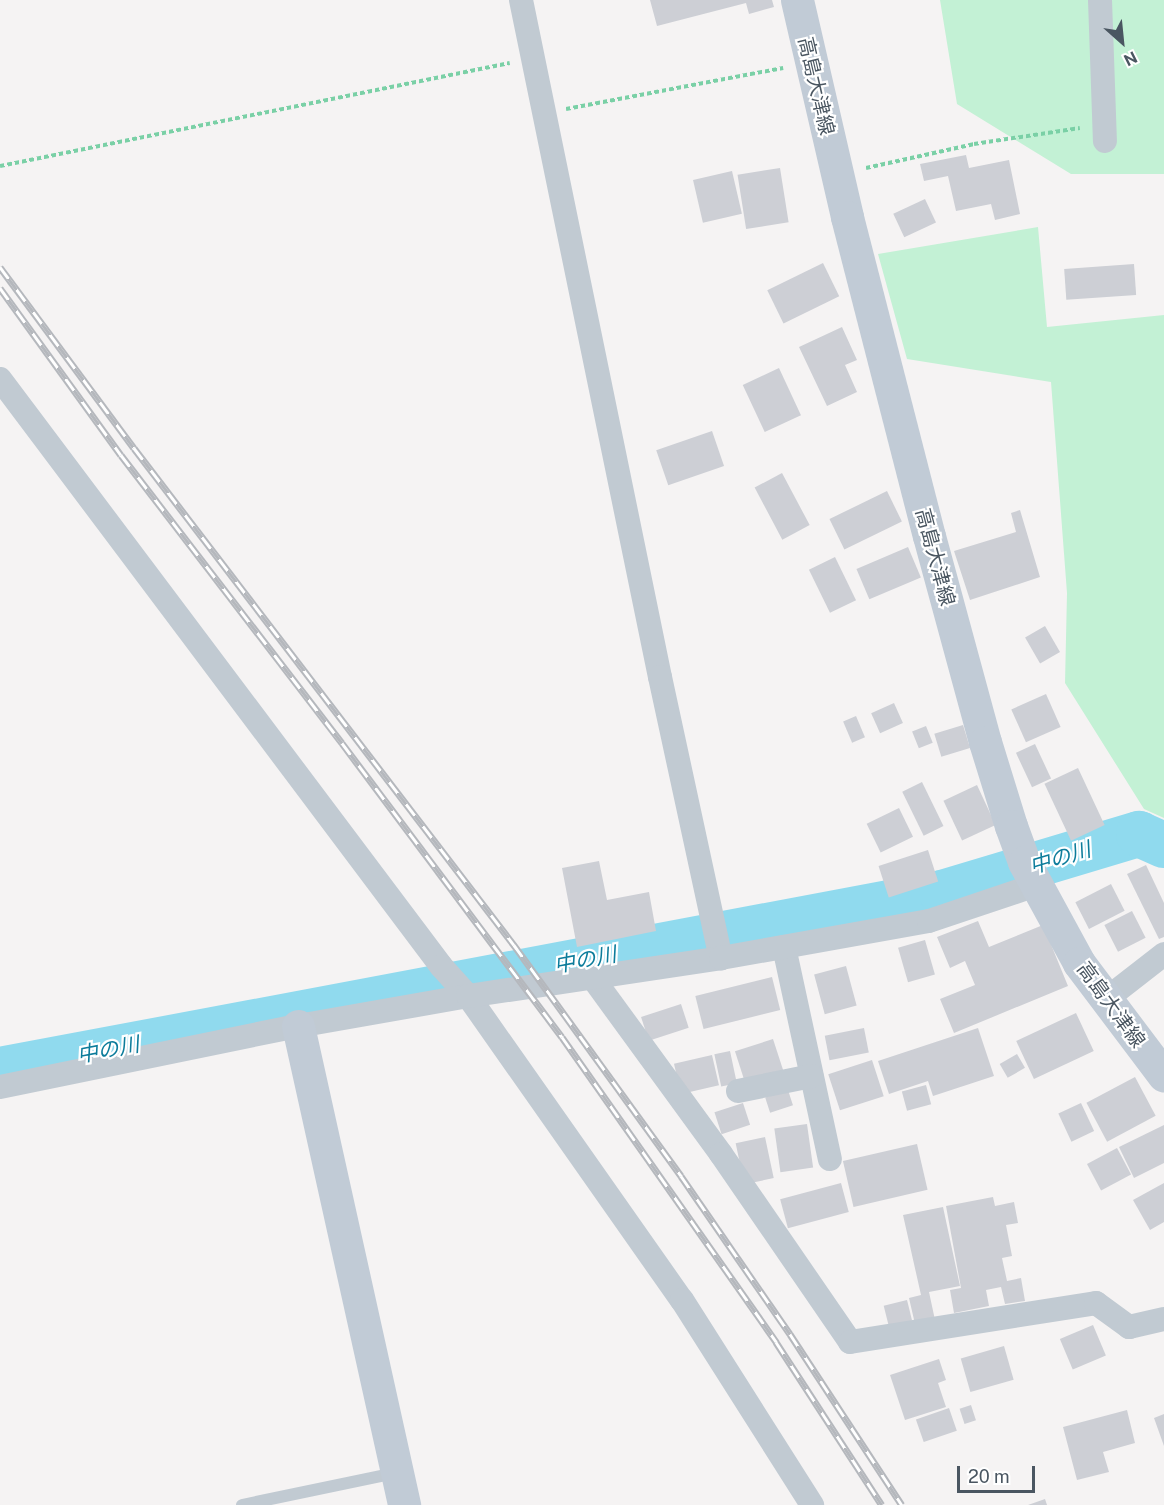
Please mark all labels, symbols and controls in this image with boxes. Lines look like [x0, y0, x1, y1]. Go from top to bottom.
north arrow [1092, 12, 1152, 72]
street label: 高島大津線 [793, 35, 839, 137]
text: N [1121, 47, 1140, 70]
street label: 高島大津線 [910, 506, 960, 608]
water label: 中の川 [1026, 837, 1094, 879]
water label: 中の川 [552, 942, 618, 978]
street label: 高島大津線 [1072, 957, 1150, 1053]
water label: 中の川 [75, 1032, 141, 1068]
scale bar [960, 1454, 1038, 1492]
text: 20 m [968, 1466, 1010, 1487]

